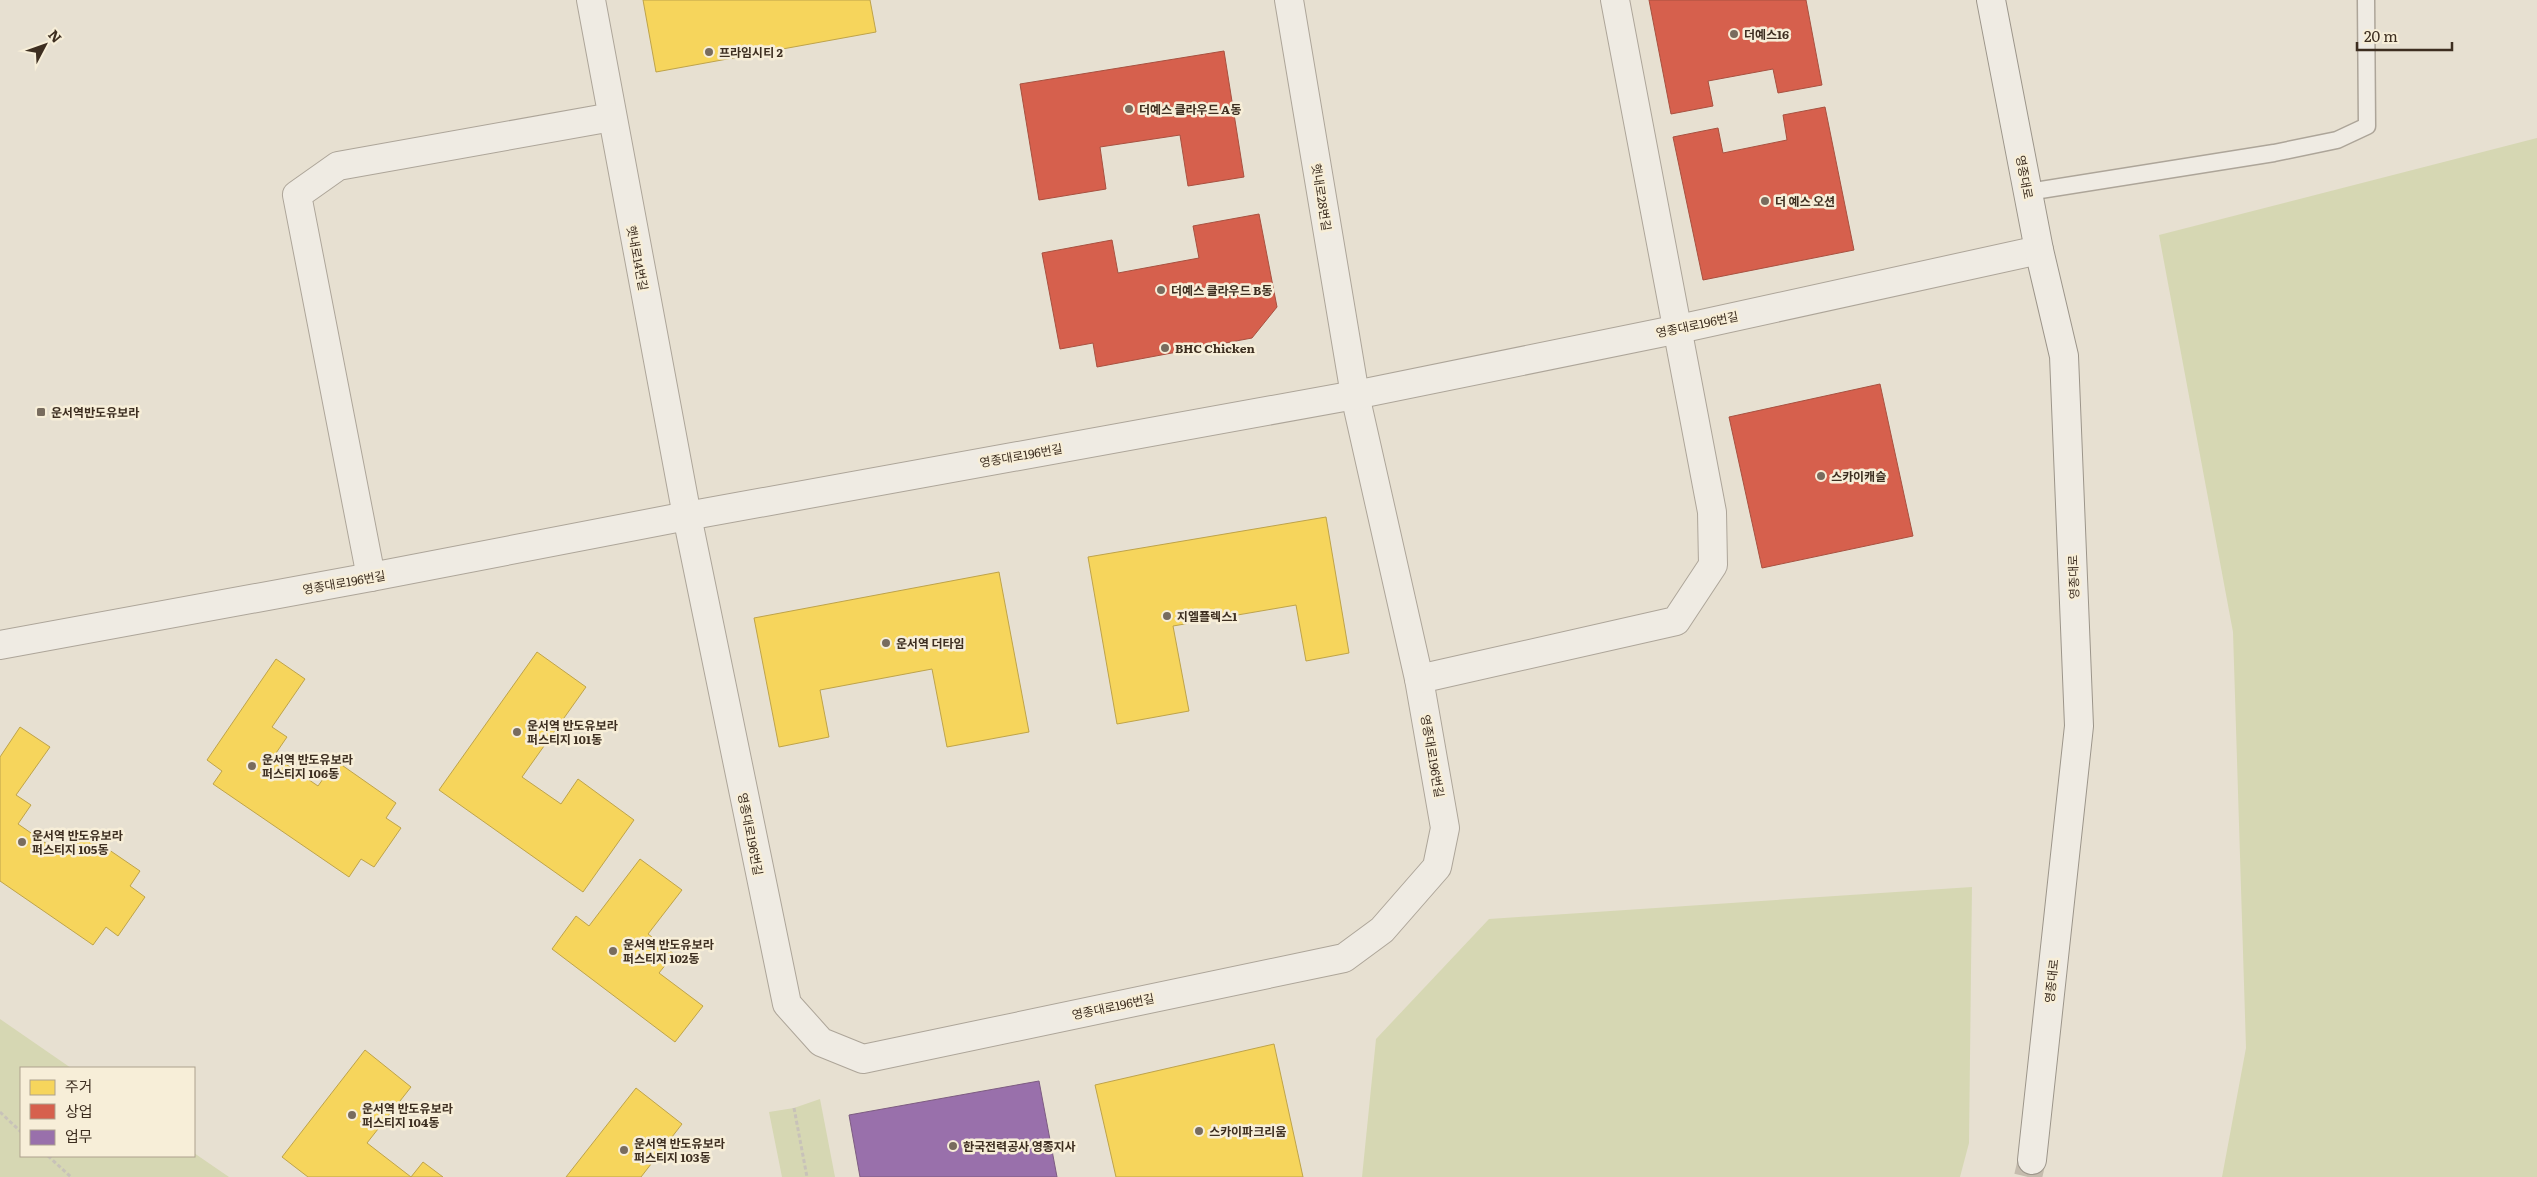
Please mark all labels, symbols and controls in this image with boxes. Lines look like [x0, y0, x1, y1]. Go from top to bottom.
north arrow [20, 20, 70, 70]
scale bar [2357, 20, 2452, 52]
text: 20 m [2364, 24, 2398, 47]
text: N [44, 25, 67, 47]
place label: 더예스16 [1744, 25, 1789, 43]
marker: 더예스16 [1728, 28, 1740, 40]
place label: 프라임시티 2 [719, 43, 784, 61]
marker: 프라임시티 2 [703, 46, 715, 58]
place label: 더예스 클라우드 A동 [1139, 100, 1241, 118]
marker: 더예스 클라우드 A동 [1123, 103, 1135, 115]
street label: 영종대로 [2012, 154, 2038, 200]
street label: 햇내로28번길 [1308, 162, 1336, 232]
place label: 더 예스 오션 [1775, 192, 1835, 210]
marker: 더 예스 오션 [1759, 195, 1771, 207]
street label: 햇내로14번길 [623, 224, 653, 292]
place label: 더예스 클라우드 B동 [1171, 281, 1272, 299]
marker: 더예스 클라우드 B동 [1155, 284, 1167, 296]
street label: 영종대로196번길 [1654, 306, 1740, 342]
place label: BHC Chicken [1175, 339, 1255, 357]
marker: BHC Chicken [1159, 342, 1171, 354]
place label: 운서역반도유보라 [51, 403, 139, 421]
marker: 운서역반도유보라 [35, 406, 47, 418]
street label: 영종대로196번길 [978, 439, 1064, 471]
place label: 스카이캐슬 [1831, 467, 1886, 485]
marker: 스카이캐슬 [1815, 470, 1827, 482]
street label: 영종대로 [2063, 555, 2083, 599]
street label: 영종대로196번길 [301, 566, 387, 598]
place label: 지엘플렉스1 [1177, 607, 1237, 625]
marker: 지엘플렉스1 [1161, 610, 1173, 622]
place label: 운서역 더타임 [896, 634, 965, 652]
marker: 운서역 더타임 [880, 637, 892, 649]
street label: 영종대로196번길 [1417, 713, 1449, 799]
place label: 운서역 반도유보라 퍼스티지 101동 [527, 716, 618, 748]
marker: 운서역 반도유보라 퍼스티지 101동 [511, 726, 523, 738]
place label: 운서역 반도유보라 퍼스티지 106동 [262, 750, 353, 782]
marker: 운서역 반도유보라 퍼스티지 106동 [246, 760, 258, 772]
street label: 영종대로196번길 [734, 791, 768, 877]
place label: 운서역 반도유보라 퍼스티지 105동 [32, 826, 123, 858]
marker: 운서역 반도유보라 퍼스티지 105동 [16, 836, 28, 848]
place label: 운서역 반도유보라 퍼스티지 102동 [623, 935, 714, 967]
marker: 운서역 반도유보라 퍼스티지 102동 [607, 945, 619, 957]
street label: 영종대로 [2040, 958, 2062, 1004]
street label: 영종대로196번길 [1070, 988, 1156, 1024]
legend [20, 1067, 195, 1157]
text: 주거 [65, 1074, 93, 1097]
text: 상업 [65, 1099, 93, 1122]
place label: 운서역 반도유보라 퍼스티지 104동 [362, 1099, 453, 1131]
marker: 운서역 반도유보라 퍼스티지 104동 [346, 1109, 358, 1121]
place label: 스카이파크리움 [1209, 1122, 1286, 1140]
text: 업무 [65, 1124, 93, 1147]
marker: 스카이파크리움 [1193, 1125, 1205, 1137]
place label: 운서역 반도유보라 퍼스티지 103동 [634, 1134, 725, 1166]
place label: 한국전력공사 영종지사 [963, 1137, 1076, 1155]
marker: 한국전력공사 영종지사 [947, 1140, 959, 1152]
marker: 운서역 반도유보라 퍼스티지 103동 [618, 1144, 630, 1156]

